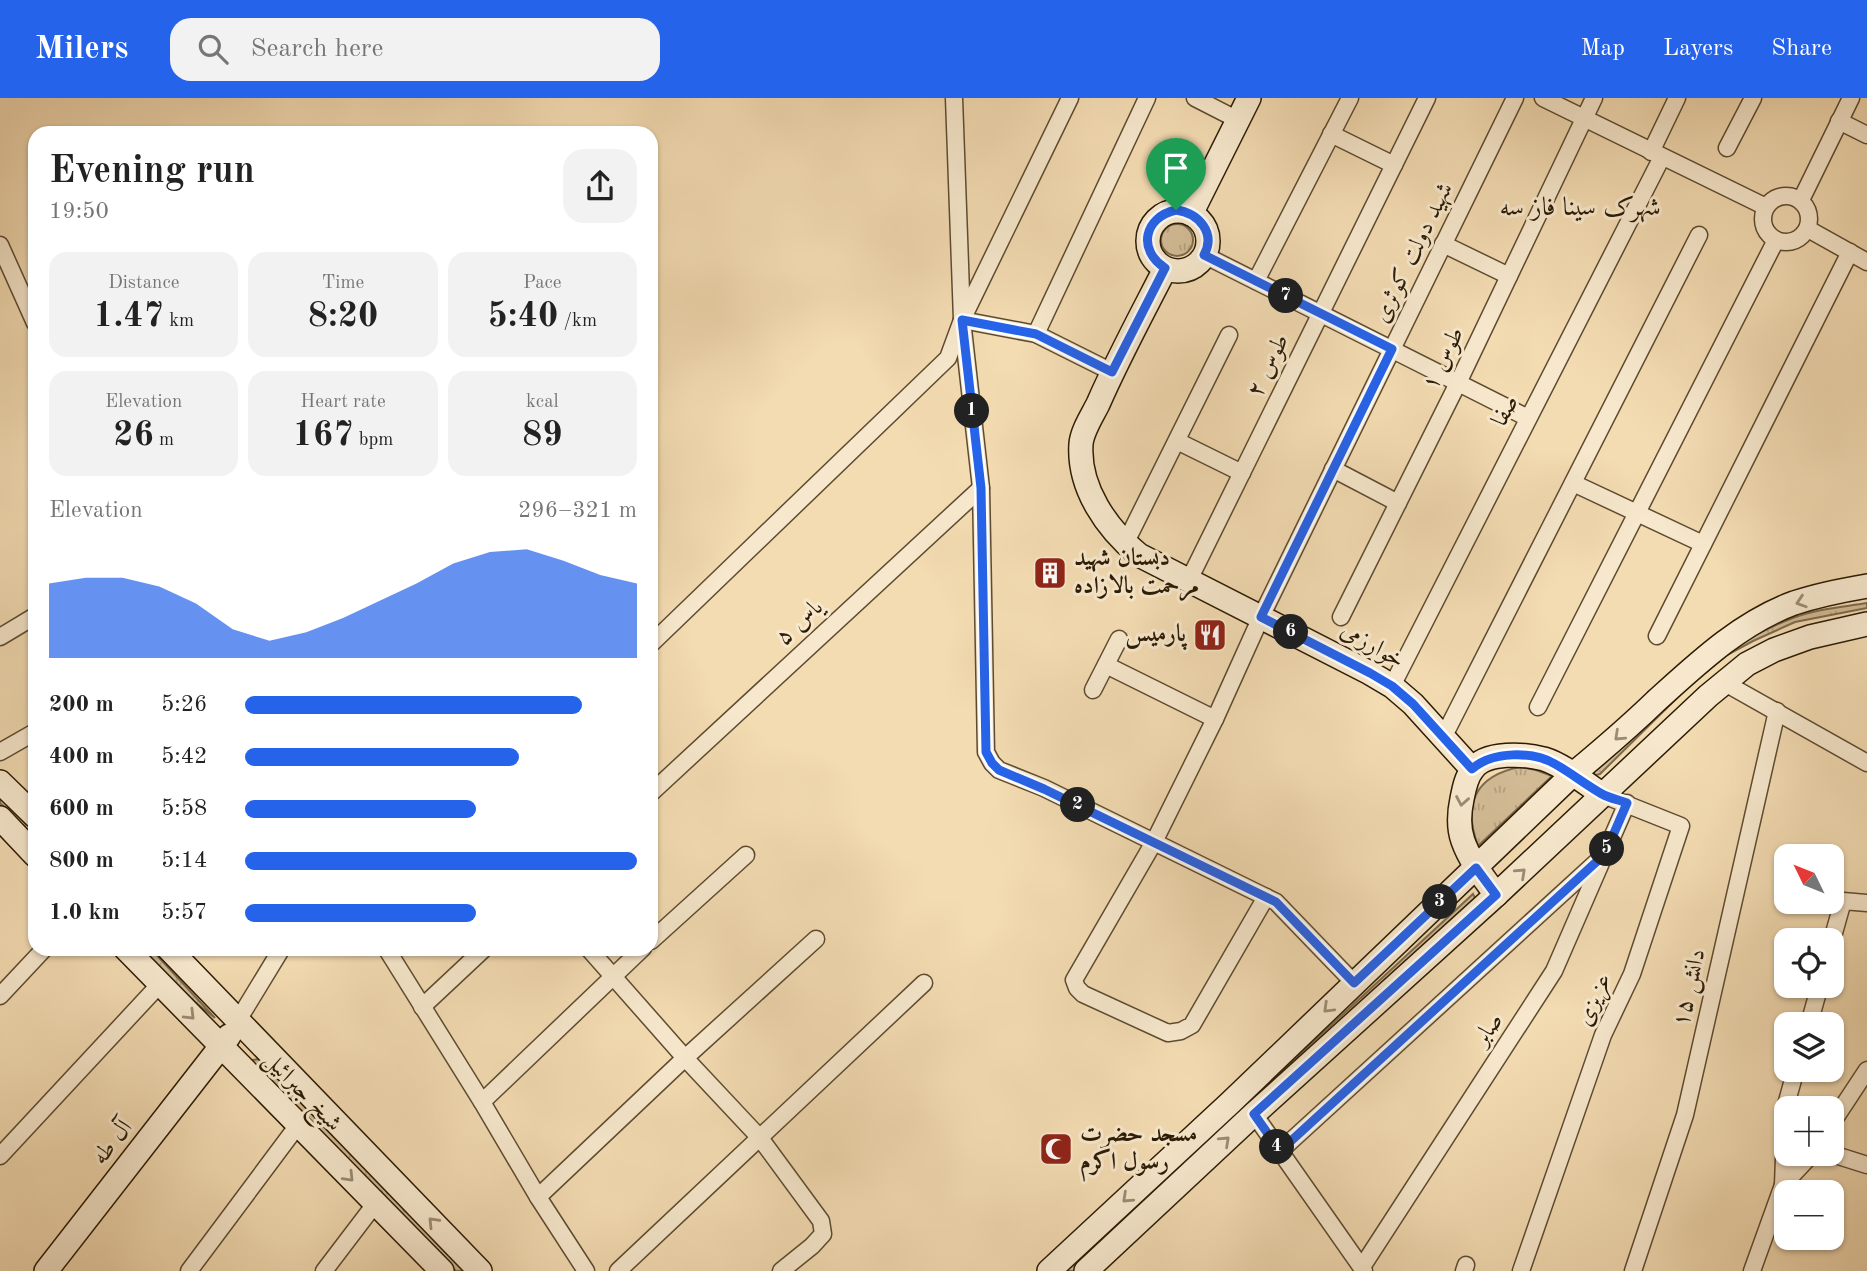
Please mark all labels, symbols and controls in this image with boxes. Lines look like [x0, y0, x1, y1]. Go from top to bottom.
search box [170, 18, 660, 81]
icon: search [194, 30, 232, 68]
text: Milers [35, 33, 128, 66]
text: Search here [250, 36, 383, 62]
text: Map [1581, 37, 1625, 61]
text: Layers [1663, 37, 1733, 61]
text: Share [1771, 37, 1832, 61]
pin [1146, 138, 1206, 210]
button: share [563, 149, 637, 223]
icon: arrive [1157, 149, 1195, 187]
text: Evening run [49, 153, 255, 191]
street label: شهید دولت کوثری [1369, 179, 1459, 327]
district label: شهرک سینا فاز سه [1499, 195, 1661, 223]
text: 19:50 [49, 200, 109, 223]
text: Distance [108, 274, 179, 293]
text: Time [322, 274, 364, 293]
text: Pace [523, 274, 562, 293]
pin: 7 [1268, 278, 1304, 314]
text: 7 [1280, 286, 1291, 305]
text: 1.47 [93, 299, 164, 334]
text: 8:20 [308, 299, 378, 334]
text: 5:40 [488, 299, 558, 334]
text: km [164, 312, 194, 331]
text: /km [558, 312, 597, 331]
street label: طوس ۱ [1419, 324, 1470, 395]
street label: طوس ۲ [1244, 331, 1295, 402]
street label: صفا [1488, 392, 1524, 430]
text: Elevation [105, 393, 182, 412]
text: Heart rate [300, 393, 386, 412]
text: kcal [526, 393, 559, 412]
pin: 1 [954, 394, 990, 428]
text: 1 [966, 401, 977, 420]
text: 26 [113, 418, 154, 453]
text: 167 [293, 418, 353, 453]
text: 89 [522, 418, 563, 453]
text: m [154, 431, 174, 450]
text: bpm [353, 431, 393, 450]
text: Elevation [49, 499, 143, 522]
text: 296–321 m [518, 499, 637, 522]
place label: دبستان شهید مرحمت بالازاده [1074, 546, 1199, 602]
building icon: دبستان شهید مرحمت بالازاده [1031, 554, 1069, 592]
one-way arrow [1795, 593, 1807, 608]
street label: یاس ۵ [772, 595, 830, 651]
pin: 6 [1274, 614, 1308, 650]
restaurant icon: پارمیس [1191, 616, 1229, 654]
street label: خوارزمی [1336, 618, 1408, 675]
place label: پارمیس [1125, 622, 1187, 651]
text: 6 [1285, 622, 1296, 641]
text: 200 m [49, 693, 114, 716]
text: 5:26 [161, 693, 207, 716]
one-way arrow [1614, 727, 1627, 740]
text: 400 m [49, 745, 114, 768]
text: 5:42 [161, 745, 207, 768]
pin: 2 [1060, 788, 1096, 822]
text: 2 [1072, 795, 1083, 814]
one-way arrow [1455, 795, 1470, 807]
text: 600 m [49, 797, 114, 820]
text: 5:58 [161, 797, 207, 820]
pin: 5 [1590, 832, 1624, 866]
text: 5 [1601, 839, 1612, 858]
north arrow [1774, 844, 1844, 914]
map controls [1774, 844, 1844, 1250]
text: 800 m [49, 849, 114, 872]
text: 5:14 [161, 849, 207, 872]
one-way arrow [1513, 868, 1526, 881]
pin: 3 [1422, 884, 1458, 920]
text: 3 [1434, 892, 1445, 911]
text: 1.0 km [49, 901, 120, 924]
text: 5:57 [161, 901, 207, 924]
button: locate [1774, 928, 1844, 998]
street label: دانش ۱۵ [1669, 947, 1713, 1030]
street label: عزیزی [1573, 970, 1620, 1031]
one-way arrow [1323, 999, 1336, 1012]
one-way arrow [181, 1006, 194, 1019]
street label: صابر [1468, 1009, 1508, 1053]
button: layers [1774, 1012, 1844, 1082]
street label: شیخ جبرائیل [253, 1047, 346, 1142]
button: + [1774, 1096, 1844, 1166]
street label: آل طه [85, 1112, 139, 1170]
place label: مسجد حضرت رسول اکرم [1080, 1123, 1197, 1182]
mosque icon: مسجد حضرت رسول اکرم [1037, 1130, 1075, 1168]
pin: 4 [1260, 1130, 1294, 1164]
one-way arrow [1217, 1136, 1230, 1149]
text: 4 [1271, 1137, 1282, 1156]
one-way arrow [340, 1169, 353, 1182]
button: − [1774, 1180, 1844, 1250]
one-way arrow [1122, 1190, 1135, 1203]
one-way arrow [428, 1217, 441, 1230]

